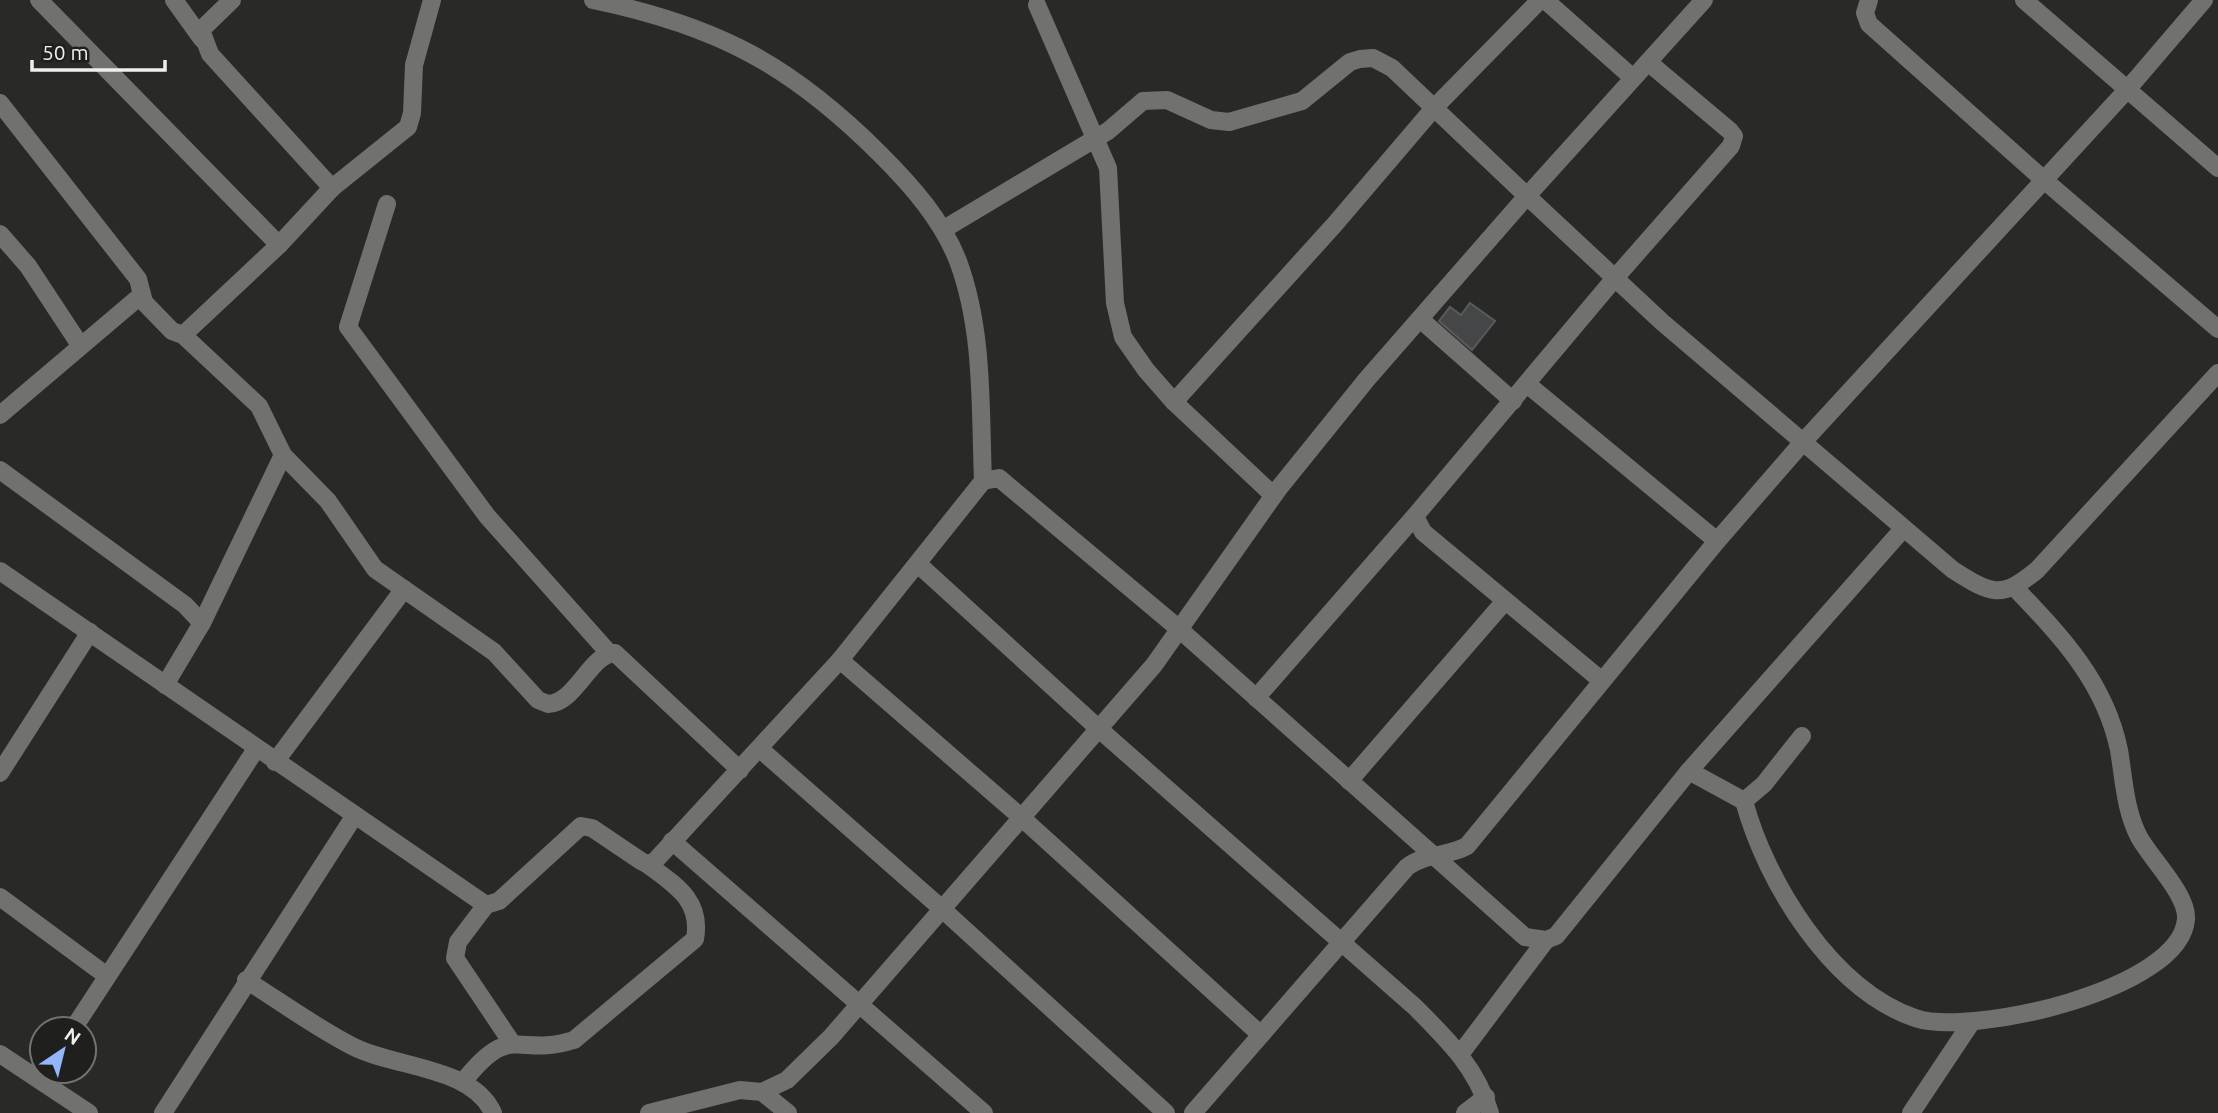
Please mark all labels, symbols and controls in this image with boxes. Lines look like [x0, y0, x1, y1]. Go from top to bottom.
scale bar [32, 28, 164, 72]
text: 50 m [42, 40, 89, 64]
north arrow [28, 1015, 98, 1085]
text: N [61, 1023, 85, 1049]

